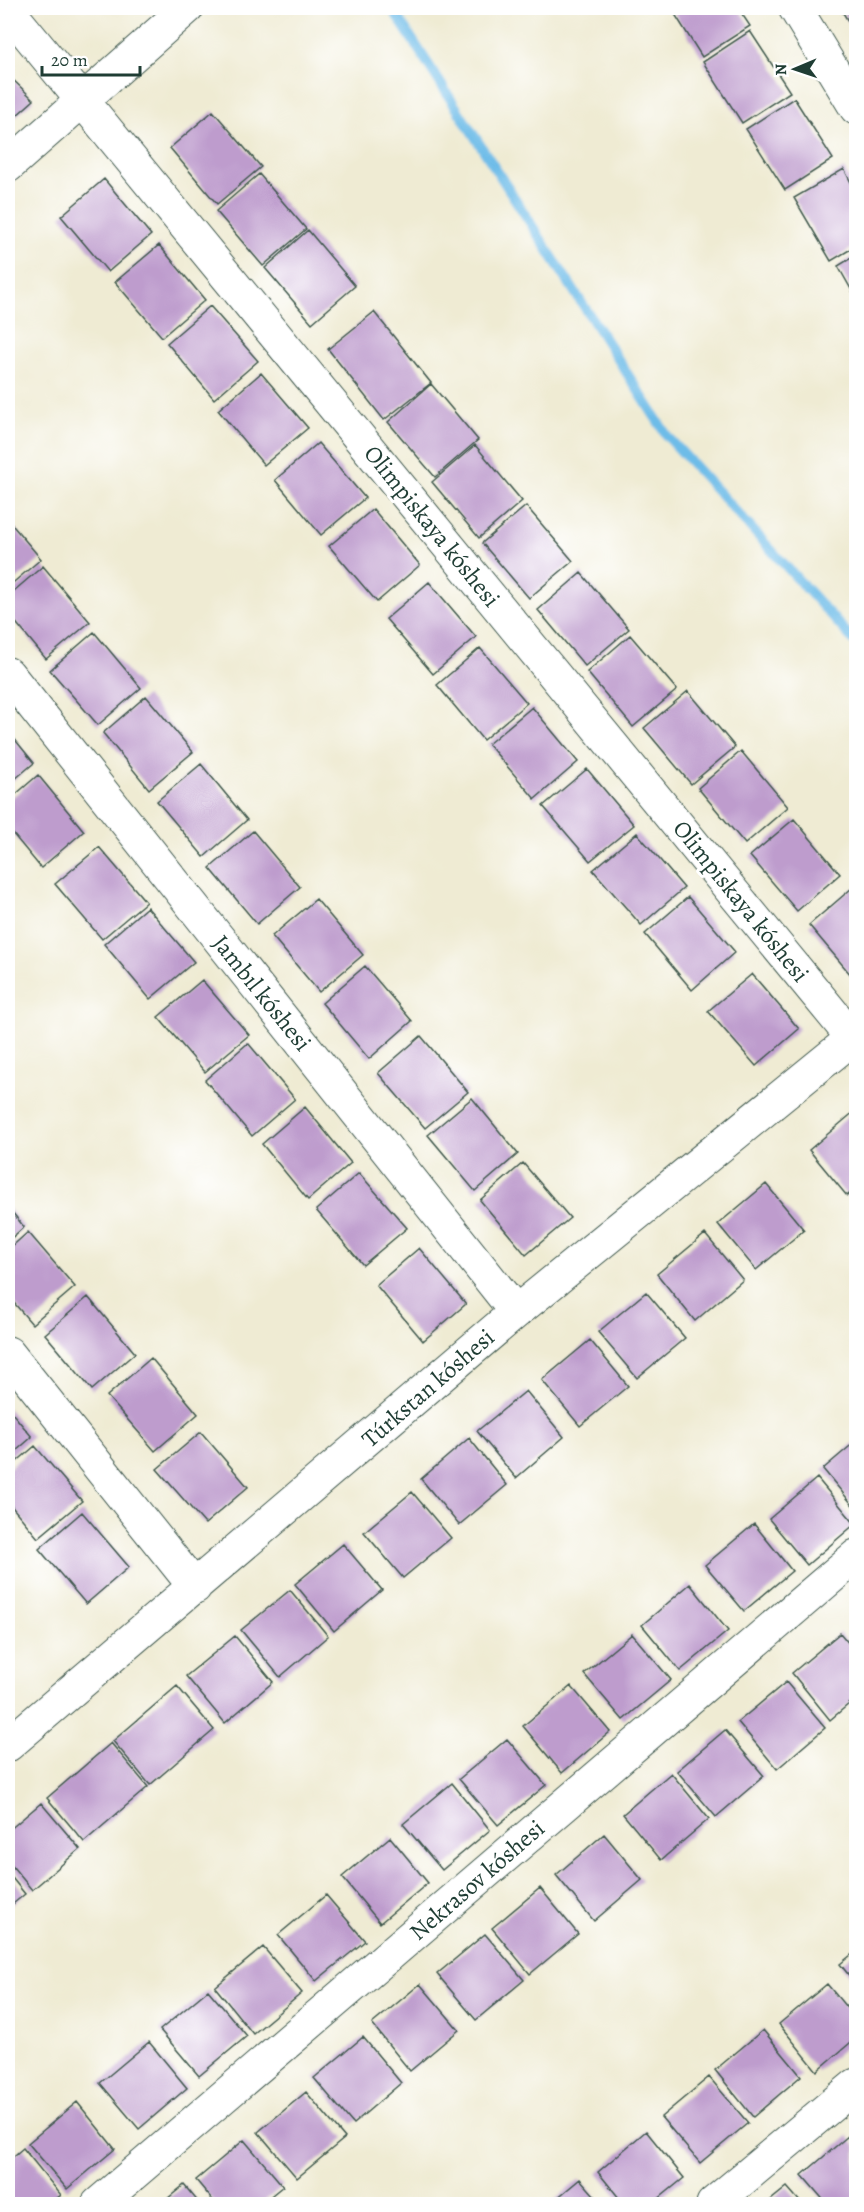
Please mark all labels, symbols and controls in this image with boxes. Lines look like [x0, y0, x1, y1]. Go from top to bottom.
scale bar [42, 39, 140, 77]
north arrow [765, 39, 825, 99]
text: 20 m [51, 48, 88, 72]
text: N [770, 63, 792, 76]
street label: Olimpiskaya kóshesi [357, 438, 507, 614]
street label: Olimpiskaya kóshesi [666, 813, 816, 989]
street label: Jambıl kóshesi [205, 928, 319, 1058]
street label: Túrkstan kóshesi [355, 1321, 501, 1455]
street label: Nekrasov kóshesi [403, 1812, 551, 1948]

